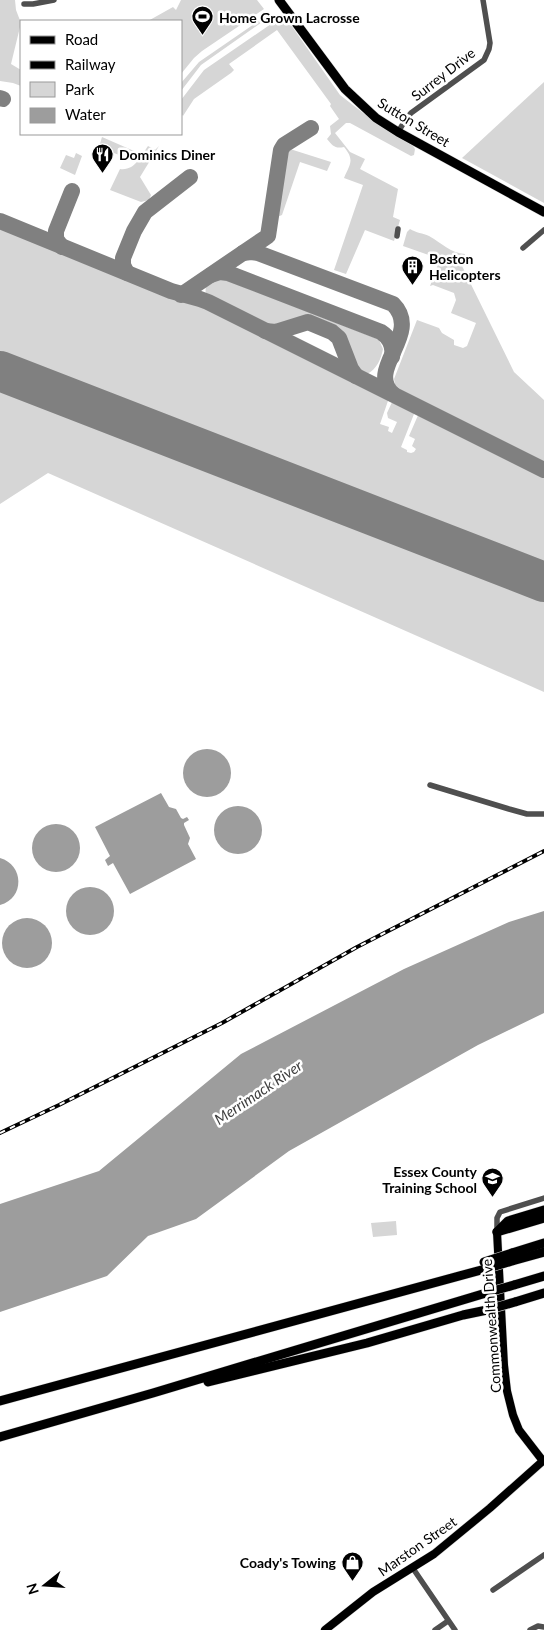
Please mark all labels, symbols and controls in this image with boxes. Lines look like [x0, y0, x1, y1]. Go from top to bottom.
sports icon: Home Grown Lacrosse [191, 5, 215, 36]
place label: Home Grown Lacrosse [219, 9, 360, 26]
legend [20, 20, 182, 135]
text: Road [65, 30, 98, 48]
street label: Surrey Drive [408, 44, 478, 104]
text: Railway [65, 55, 116, 73]
text: Park [65, 80, 95, 98]
street label: Sutton Street [375, 94, 453, 150]
text: Water [65, 105, 106, 123]
restaurant icon: Dominics Diner [91, 142, 115, 173]
place label: Dominics Diner [119, 146, 216, 163]
place label: Boston Helicopters [429, 250, 501, 283]
building icon: Boston Helicopters [401, 254, 425, 285]
water label: Merrimack River [211, 1056, 306, 1128]
place label: Essex County Training School [382, 1163, 478, 1196]
school or university icon: Essex County Training School [481, 1167, 505, 1198]
street label: Commonwealth Drive [478, 1258, 504, 1394]
street label: Marston Street [374, 1513, 460, 1579]
shop icon: Coady's Towing [340, 1550, 364, 1581]
place label: Coady's Towing [240, 1554, 337, 1571]
north arrow [20, 1560, 70, 1610]
text: N [22, 1581, 42, 1597]

